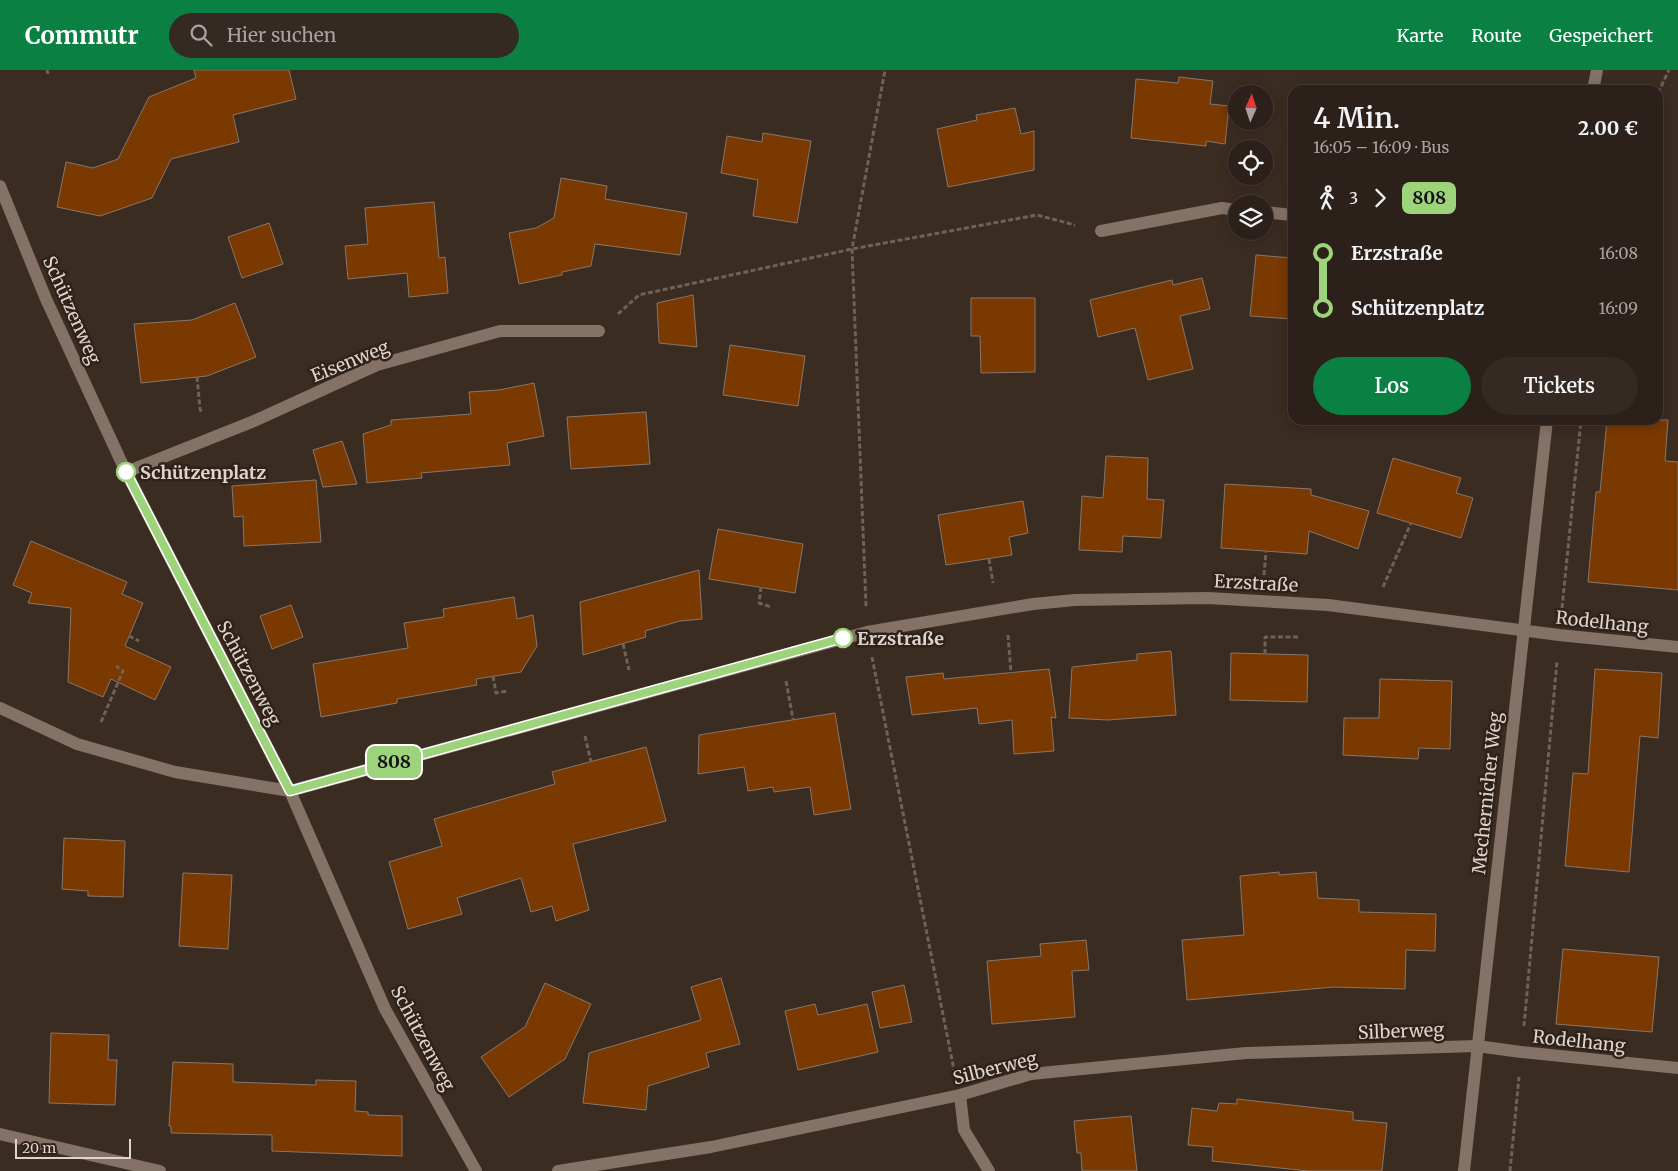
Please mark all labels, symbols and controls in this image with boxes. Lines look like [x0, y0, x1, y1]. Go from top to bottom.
search box [169, 13, 519, 58]
text: Commutr [25, 20, 139, 51]
icon: search [187, 21, 215, 49]
text: Hier suchen [227, 23, 336, 47]
text: Karte [1397, 24, 1443, 47]
text: Route [1471, 24, 1521, 47]
text: Gespeichert [1549, 24, 1653, 47]
north arrow [1228, 85, 1272, 130]
map controls [1228, 85, 1273, 240]
text: 4 Min. [1313, 100, 1400, 136]
text: 2.00 € [1578, 116, 1638, 140]
text: 16:05 – 16:09 · Bus [1313, 137, 1449, 157]
button: locate [1228, 140, 1273, 185]
icon: walk [1313, 184, 1341, 212]
icon: forward [1366, 184, 1394, 212]
text: 808 [1412, 186, 1446, 209]
text: 3 [1349, 188, 1358, 208]
button: layers [1228, 195, 1273, 240]
text: Erzstraße [1351, 241, 1443, 265]
text: 16:08 [1599, 243, 1638, 263]
street label: Schützenweg [38, 253, 106, 368]
text: Schützenplatz [1351, 296, 1484, 320]
text: 16:09 [1599, 298, 1638, 318]
street label: Eisenweg [307, 335, 393, 387]
button: Los [1313, 357, 1471, 415]
button: Tickets [1481, 357, 1638, 415]
place label: Schützenplatz [140, 461, 266, 484]
marker: Schützenplatz [116, 462, 136, 482]
street label: Erzstraße [1213, 569, 1299, 597]
street label: Rodelhang [1554, 606, 1650, 638]
street label: Schützenweg [212, 617, 286, 730]
place label: Erzstraße [857, 627, 944, 650]
marker: Erzstraße [833, 628, 853, 648]
street label: Mechernicher Weg [1467, 711, 1507, 875]
line badge: 808 [365, 746, 423, 778]
text: 808 [377, 750, 411, 773]
street label: Schützenweg [386, 982, 460, 1095]
street label: Silberweg [1357, 1018, 1445, 1044]
street label: Rodelhang [1531, 1025, 1627, 1057]
street label: Silberweg [950, 1046, 1040, 1090]
scale bar [15, 1136, 131, 1159]
text: 20 m [22, 1139, 56, 1157]

